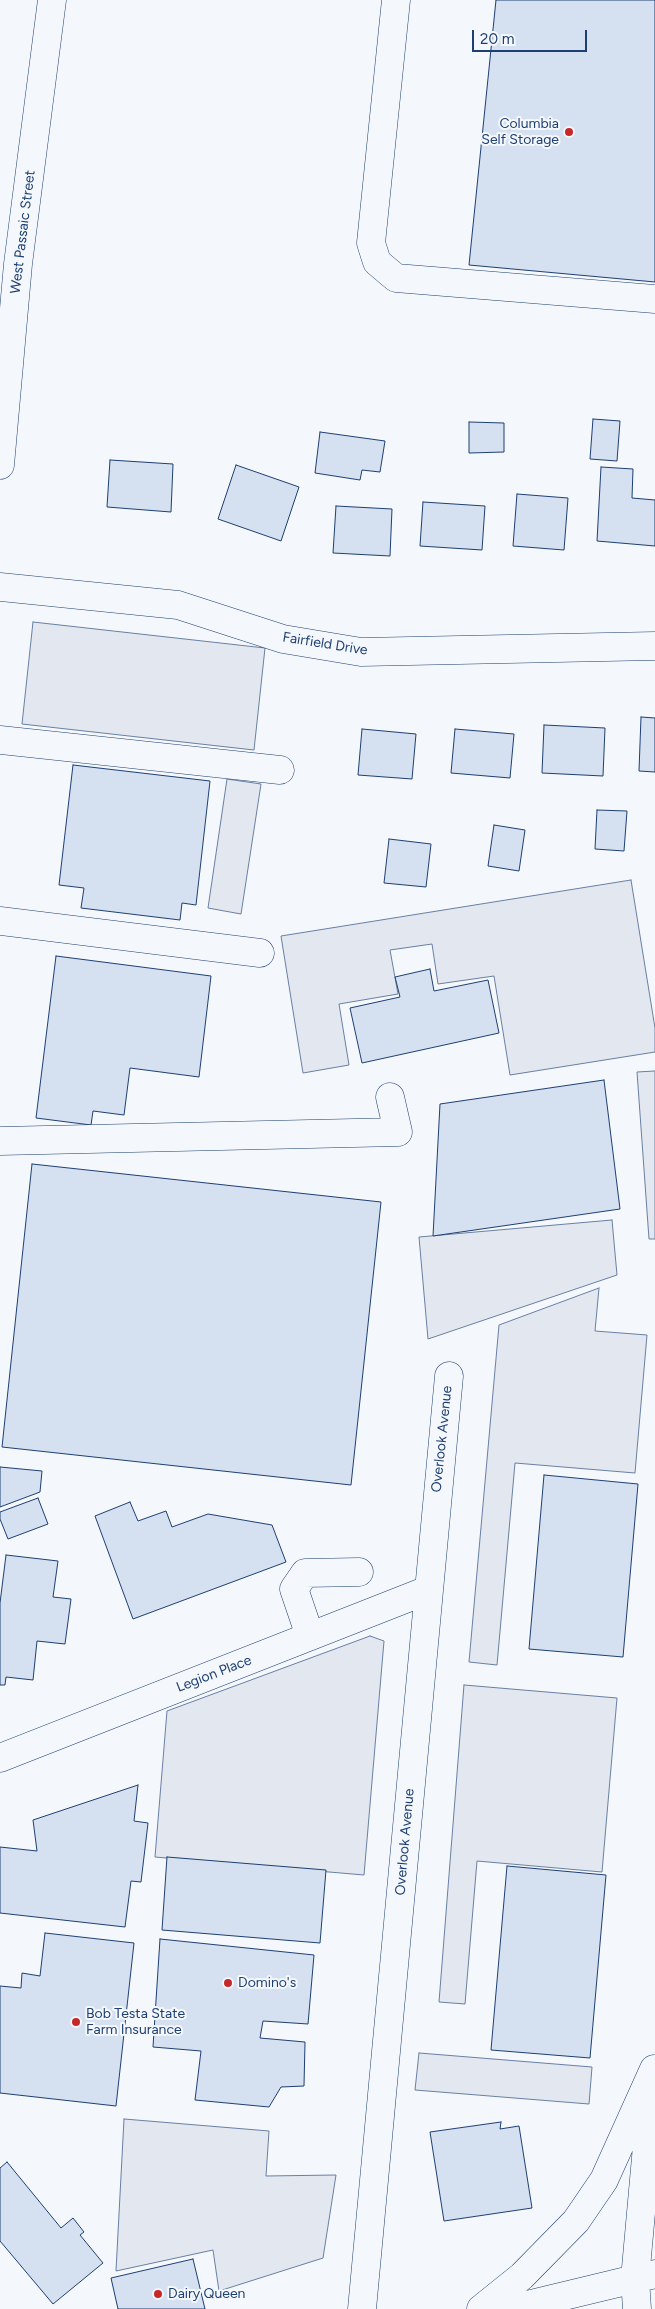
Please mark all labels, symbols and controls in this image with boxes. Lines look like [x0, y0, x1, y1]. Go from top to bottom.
scale bar [475, 20, 590, 52]
text: 20 m [480, 30, 514, 48]
place label: Columbia Self Storage [481, 116, 559, 148]
marker: Columbia Self Storage [563, 126, 575, 138]
street label: West Passaic Street [7, 169, 39, 295]
street label: Fairfield Drive [281, 629, 369, 659]
street label: Overlook Avenue [428, 1385, 456, 1493]
street label: Legion Place [174, 1652, 254, 1696]
street label: Overlook Avenue [392, 1788, 418, 1896]
place label: Domino's [238, 1975, 296, 1991]
marker: Domino's [222, 1977, 234, 1989]
place label: Bob Testa State Farm Insurance [86, 2006, 185, 2038]
marker: Bob Testa State Farm Insurance [70, 2016, 82, 2028]
place label: Dairy Queen [168, 2286, 245, 2302]
marker: Dairy Queen [152, 2288, 164, 2300]

